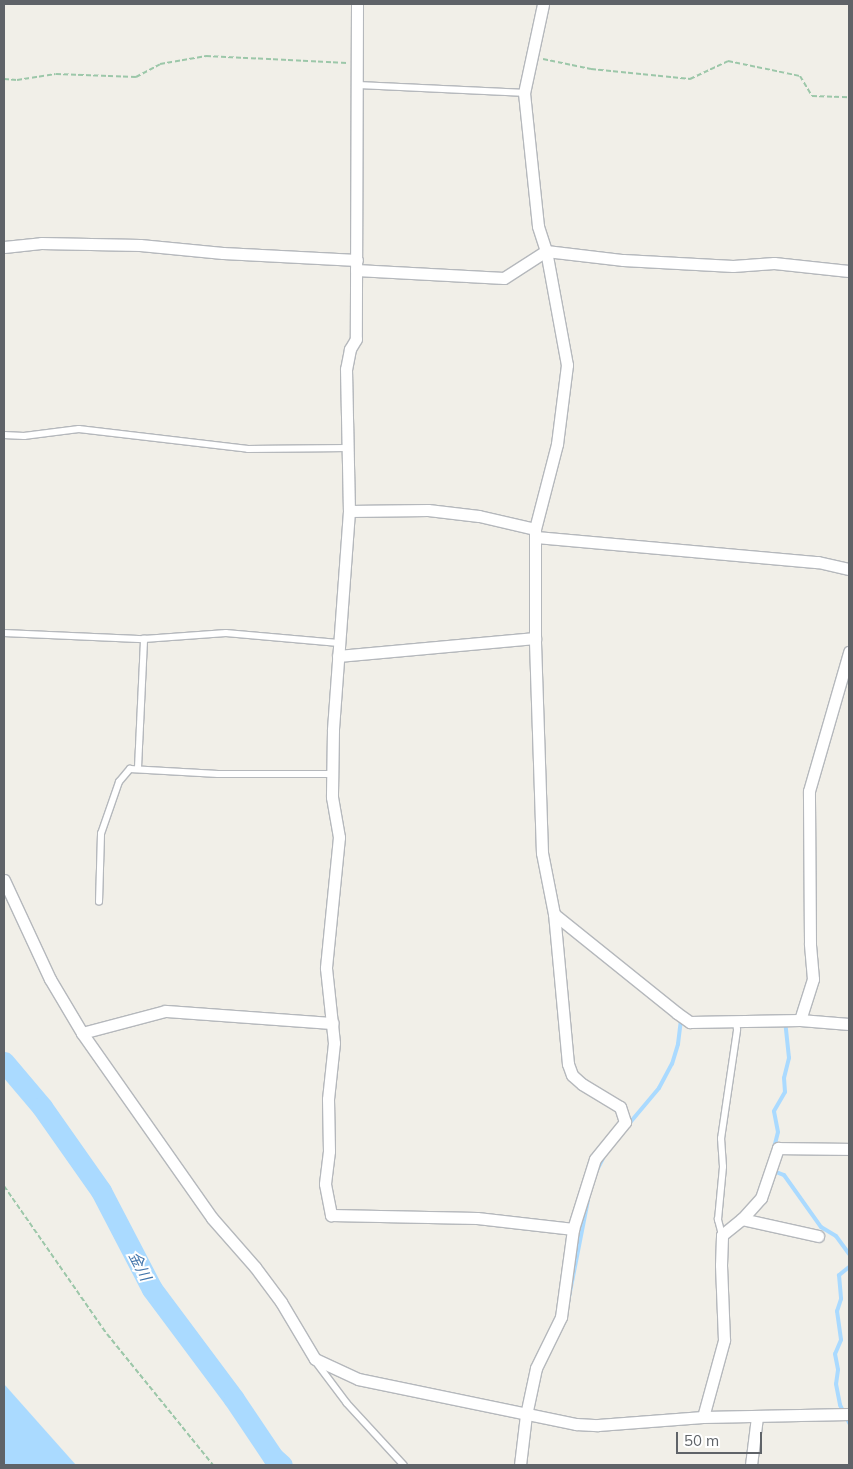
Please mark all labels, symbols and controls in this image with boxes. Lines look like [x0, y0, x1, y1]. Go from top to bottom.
water label: 金川 [125, 1249, 155, 1283]
scale bar [678, 1422, 764, 1454]
text: 50 m [684, 1431, 719, 1450]

